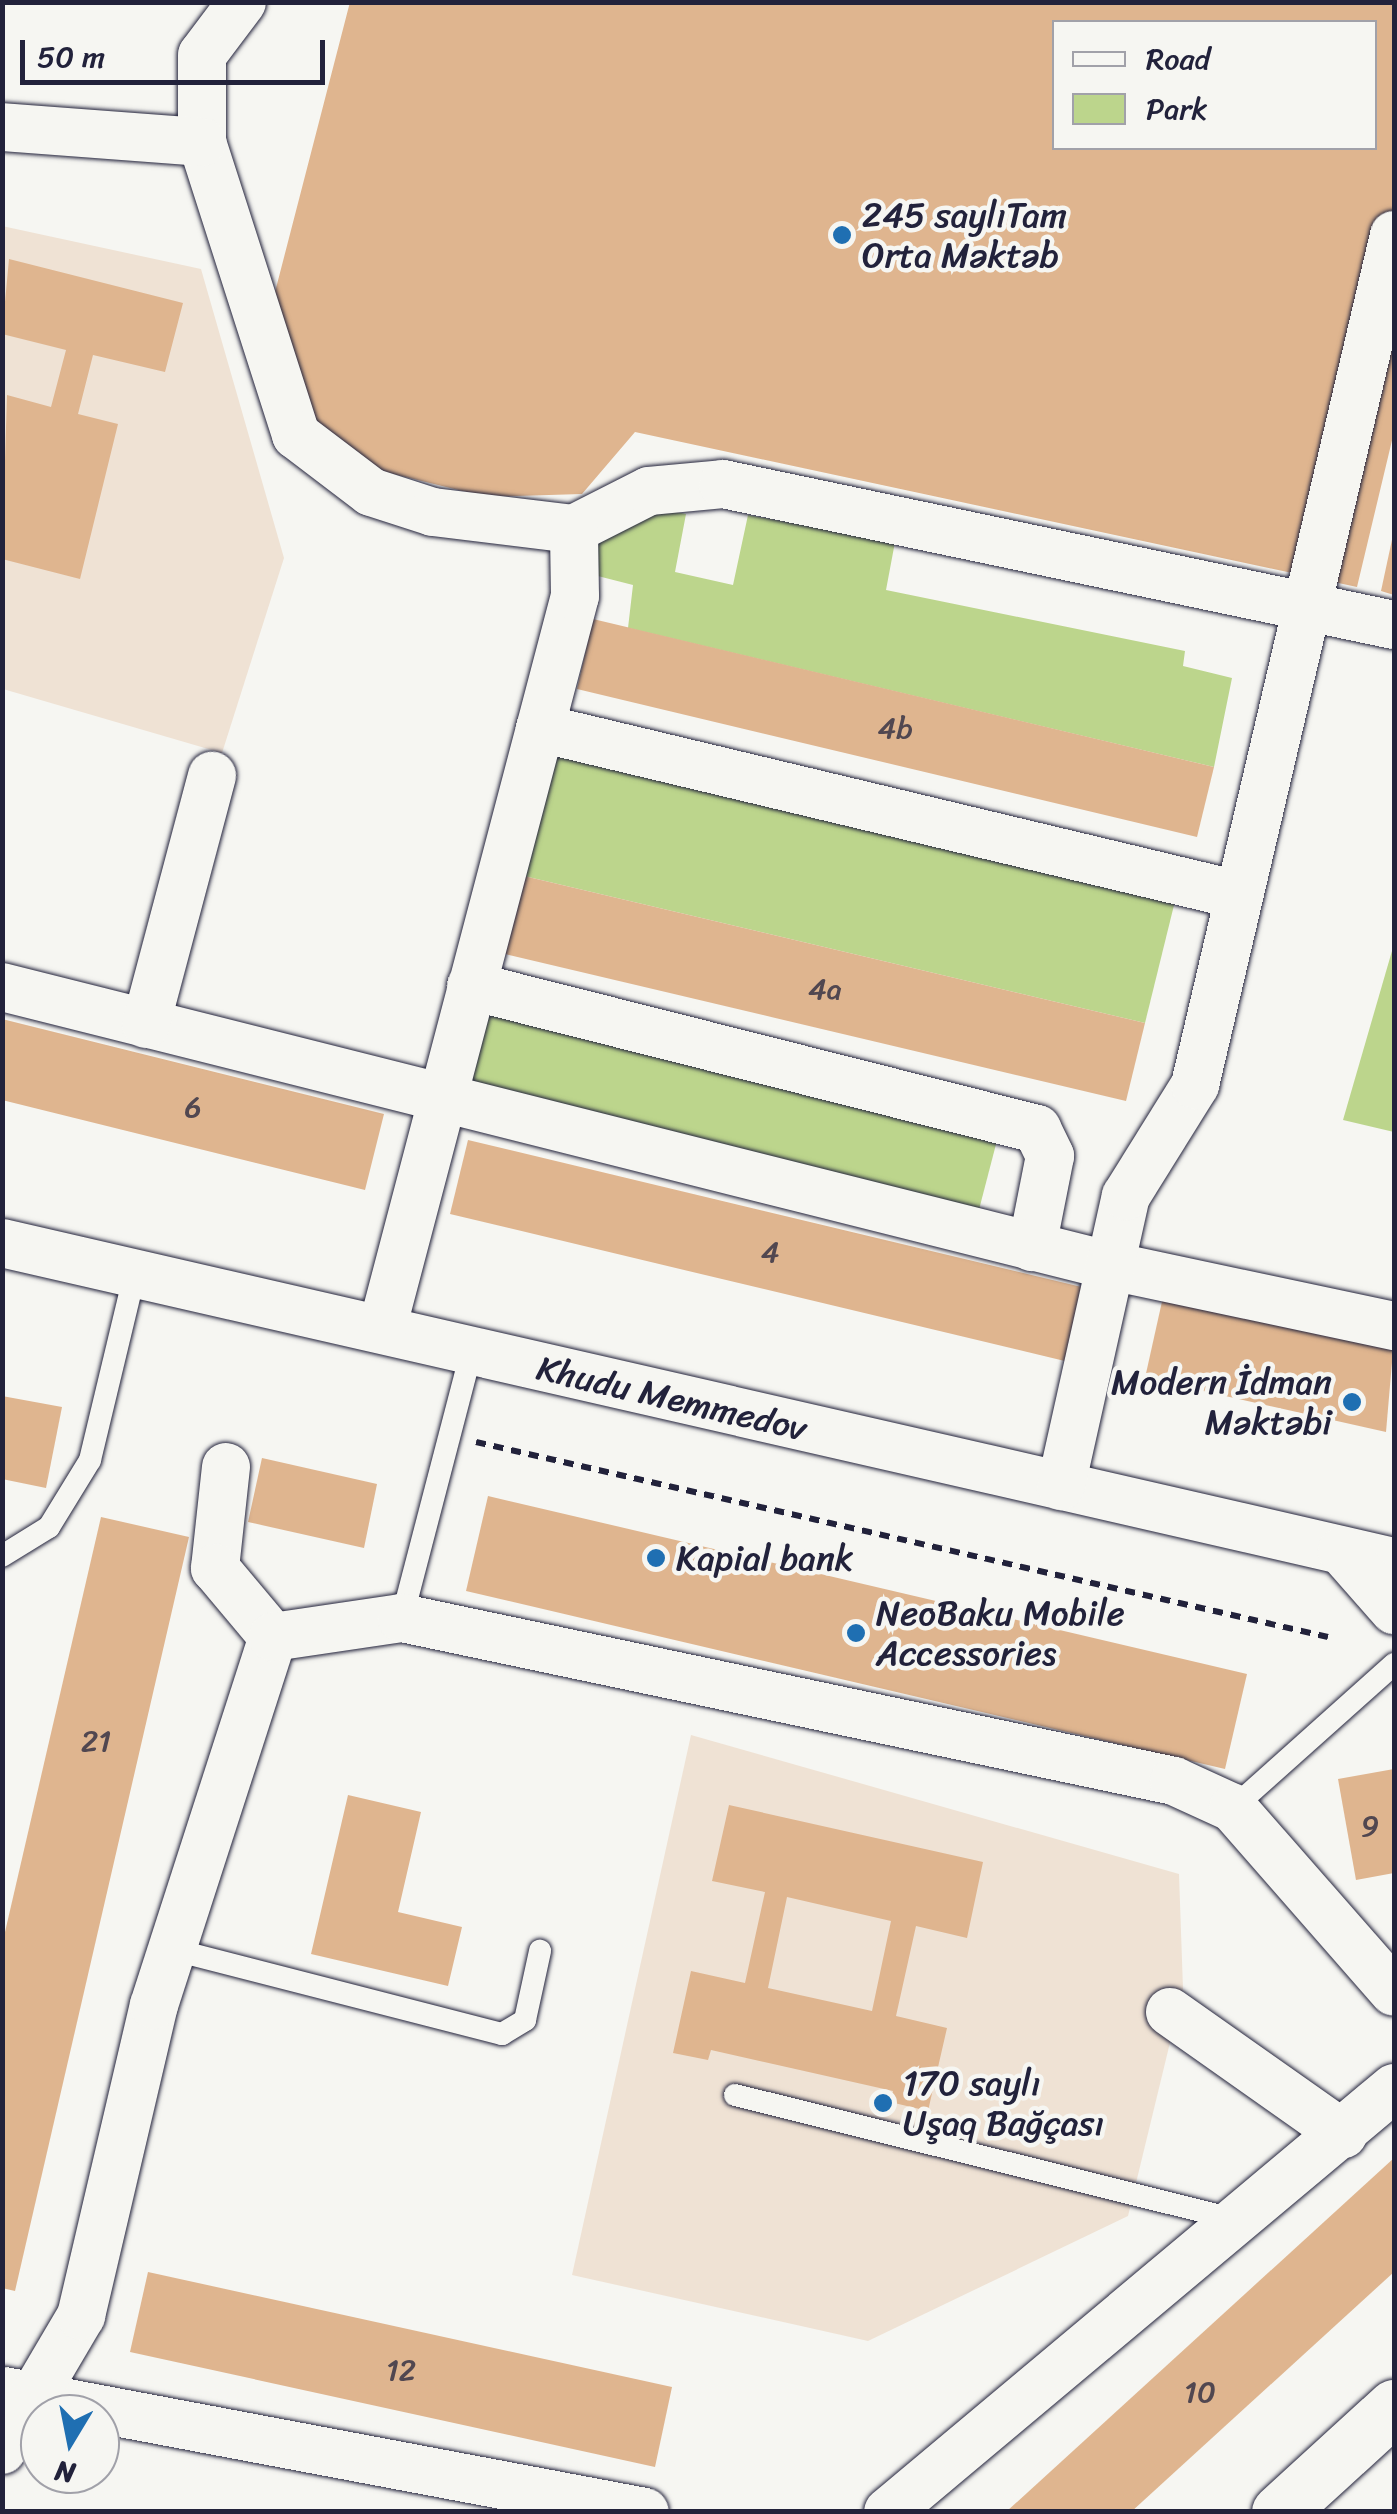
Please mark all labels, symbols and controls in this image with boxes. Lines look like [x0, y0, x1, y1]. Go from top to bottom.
scale bar [25, 20, 330, 82]
legend [1052, 20, 1377, 150]
text: 50 m [37, 30, 105, 84]
text: Road [1146, 32, 1210, 86]
text: Park [1146, 82, 1208, 136]
place label: 245 saylıTam Orta Məktəb [862, 194, 1067, 276]
marker: 245 saylıTam Orta Məktəb [831, 224, 853, 246]
house number: 4b [877, 710, 913, 746]
house number: 4a [808, 971, 842, 1007]
house number: 6 [184, 1089, 202, 1125]
house number: 4 [761, 1234, 779, 1270]
street label: Khudu Memmedov [533, 1347, 811, 1449]
place label: Modern İdman Məktəbi [1111, 1361, 1332, 1443]
marker: Modern İdman Məktəbi [1341, 1391, 1363, 1413]
place label: Kapial bank [676, 1537, 854, 1579]
marker: Kapial bank [645, 1547, 667, 1569]
place label: NeoBaku Mobile Accessories [876, 1592, 1125, 1674]
marker: NeoBaku Mobile Accessories [845, 1622, 867, 1644]
house number: 21 [81, 1723, 111, 1759]
house number: 9 [1361, 1808, 1379, 1844]
place label: 170 saylı Uşaq Bağçası [903, 2062, 1104, 2144]
marker: 170 saylı Uşaq Bağçası [872, 2092, 894, 2114]
house number: 12 [386, 2352, 416, 2388]
house number: 10 [1184, 2374, 1216, 2410]
north arrow [20, 2394, 120, 2494]
text: N [51, 2446, 79, 2498]

